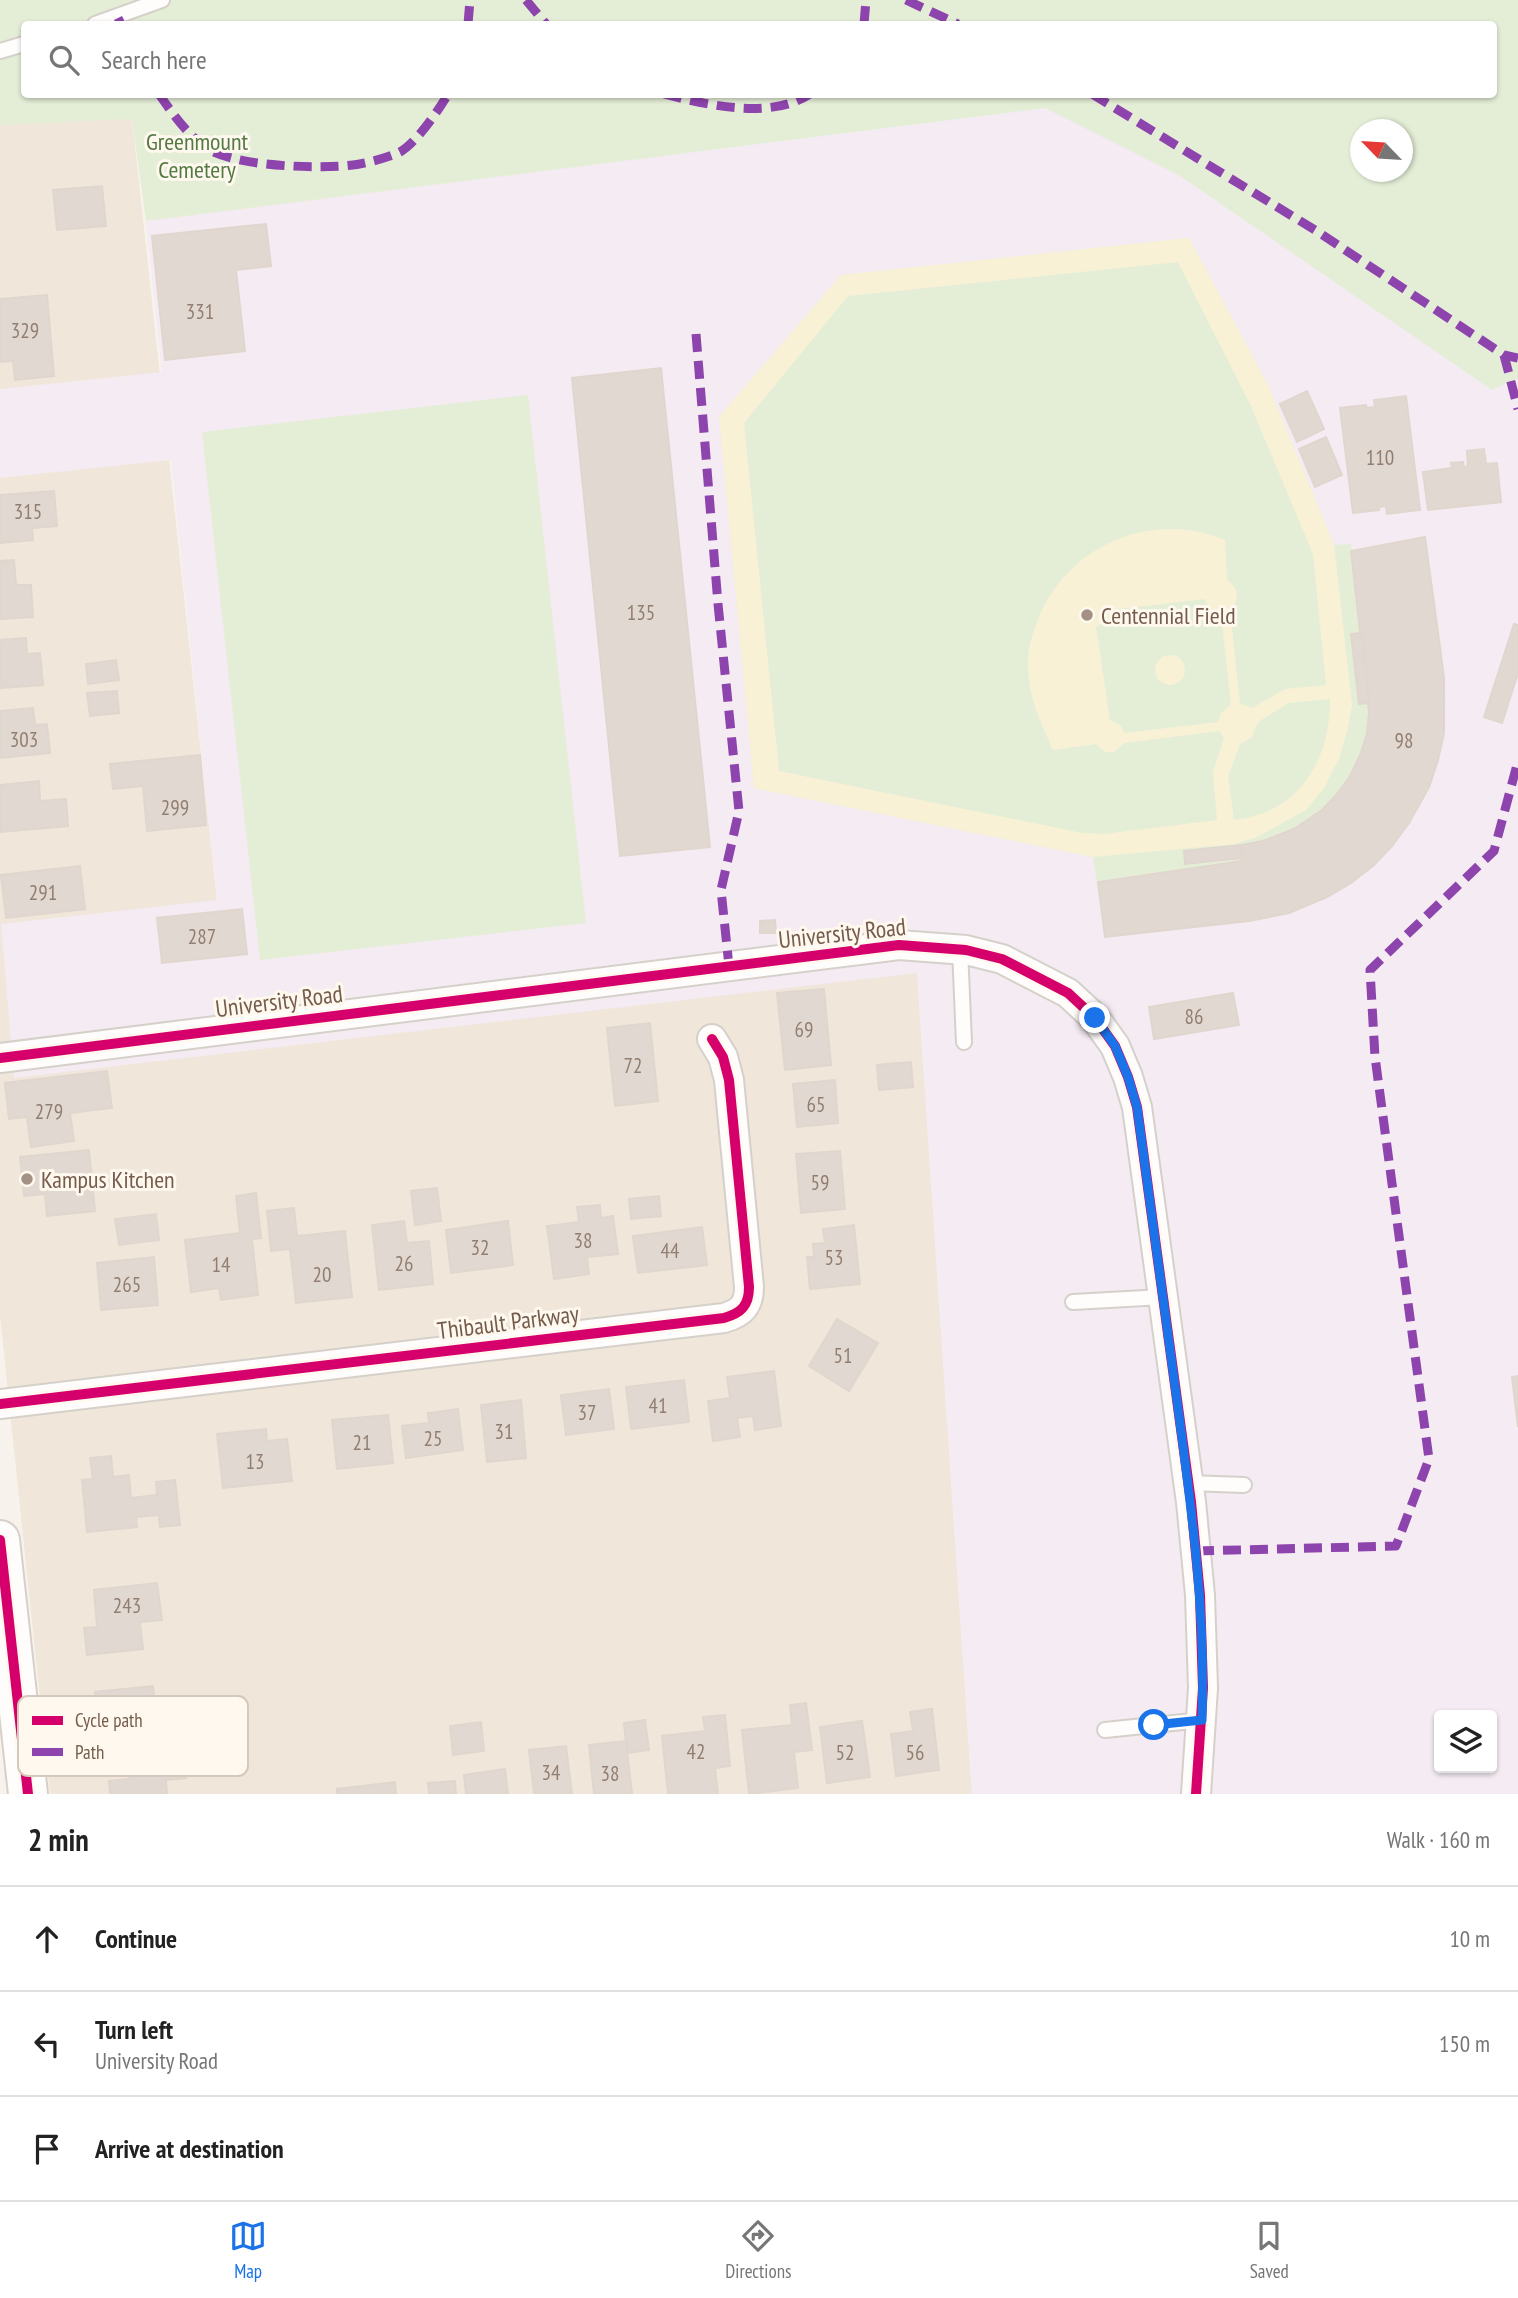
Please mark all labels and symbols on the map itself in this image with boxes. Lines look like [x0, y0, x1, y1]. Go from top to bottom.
north arrow [1350, 119, 1413, 182]
park label: Greenmount Cemetery [146, 126, 248, 185]
house number: 331 [186, 298, 214, 325]
house number: 329 [11, 317, 39, 344]
house number: 110 [1366, 444, 1394, 471]
house number: 315 [14, 498, 42, 525]
house number: 135 [627, 599, 655, 626]
place label: Centennial Field [1101, 600, 1236, 631]
marker: Centennial Field [1079, 607, 1095, 623]
house number: 303 [10, 726, 38, 753]
house number: 98 [1395, 727, 1413, 754]
house number: 299 [161, 794, 189, 821]
house number: 291 [29, 879, 57, 906]
street label: University Road [777, 911, 907, 955]
house number: 287 [188, 923, 216, 950]
street label: University Road [213, 978, 345, 1024]
route end [1079, 1002, 1110, 1033]
house number: 86 [1185, 1003, 1203, 1030]
house number: 69 [795, 1016, 813, 1043]
house number: 72 [624, 1052, 642, 1079]
house number: 65 [807, 1091, 825, 1118]
house number: 279 [35, 1098, 63, 1125]
place label: Kampus Kitchen [41, 1164, 175, 1195]
house number: 59 [811, 1169, 829, 1196]
marker: Kampus Kitchen [19, 1171, 35, 1187]
house number: 38 [574, 1227, 592, 1254]
house number: 32 [471, 1234, 489, 1261]
house number: 44 [661, 1237, 680, 1264]
house number: 53 [825, 1244, 843, 1271]
house number: 26 [395, 1250, 413, 1277]
house number: 14 [212, 1251, 231, 1278]
house number: 20 [313, 1261, 331, 1288]
house number: 265 [113, 1271, 141, 1298]
street label: Thibault Parkway [435, 1298, 581, 1346]
house number: 51 [834, 1342, 852, 1369]
house number: 41 [649, 1392, 667, 1419]
house number: 37 [578, 1399, 596, 1426]
house number: 31 [495, 1418, 513, 1445]
house number: 25 [424, 1425, 442, 1452]
house number: 21 [353, 1429, 371, 1456]
house number: 13 [246, 1448, 264, 1475]
house number: 243 [113, 1592, 141, 1619]
legend [18, 1696, 248, 1776]
text: Cycle path [75, 1708, 143, 1732]
route start [1138, 1709, 1169, 1740]
house number: 42 [687, 1738, 705, 1765]
house number: 52 [836, 1739, 854, 1766]
house number: 56 [906, 1739, 924, 1766]
text: Path [75, 1740, 104, 1764]
house number: 34 [542, 1759, 561, 1786]
house number: 38 [601, 1760, 619, 1787]

